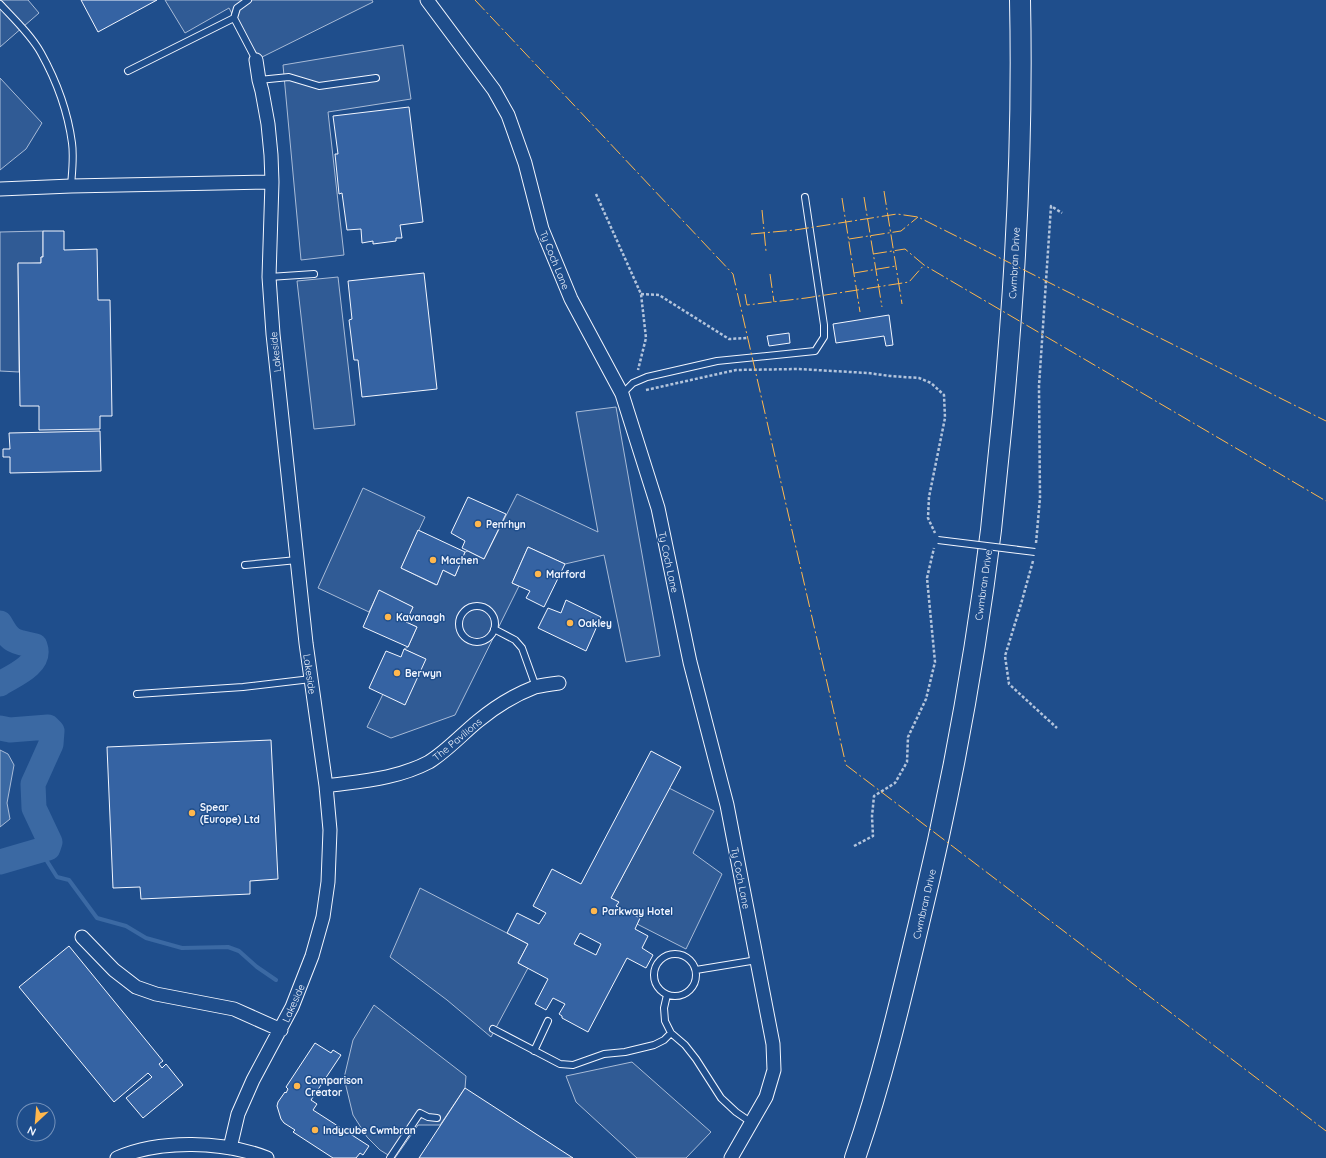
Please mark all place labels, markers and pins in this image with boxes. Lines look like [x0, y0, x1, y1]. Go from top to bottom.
place label: Penrhyn [486, 518, 526, 531]
marker: Penrhyn [473, 519, 483, 529]
place label: Machen [441, 554, 478, 567]
marker: Machen [428, 555, 438, 565]
place label: Marford [546, 568, 586, 581]
marker: Marford [533, 569, 543, 579]
place label: Kavanagh [396, 611, 445, 624]
marker: Kavanagh [383, 612, 393, 622]
place label: Oakley [578, 617, 612, 630]
marker: Oakley [565, 618, 575, 628]
place label: Berwyn [405, 667, 442, 680]
marker: Berwyn [392, 668, 402, 678]
place label: Spear (Europe) Ltd [200, 801, 260, 826]
marker: Spear (Europe) Ltd [187, 808, 197, 818]
place label: Parkway Hotel [602, 905, 673, 918]
marker: Parkway Hotel [589, 906, 599, 916]
place label: Comparison Creator [305, 1074, 363, 1099]
marker: Comparison Creator [292, 1081, 302, 1091]
place label: Indycube Cwmbran [323, 1124, 416, 1137]
marker: Indycube Cwmbran [310, 1125, 320, 1135]

